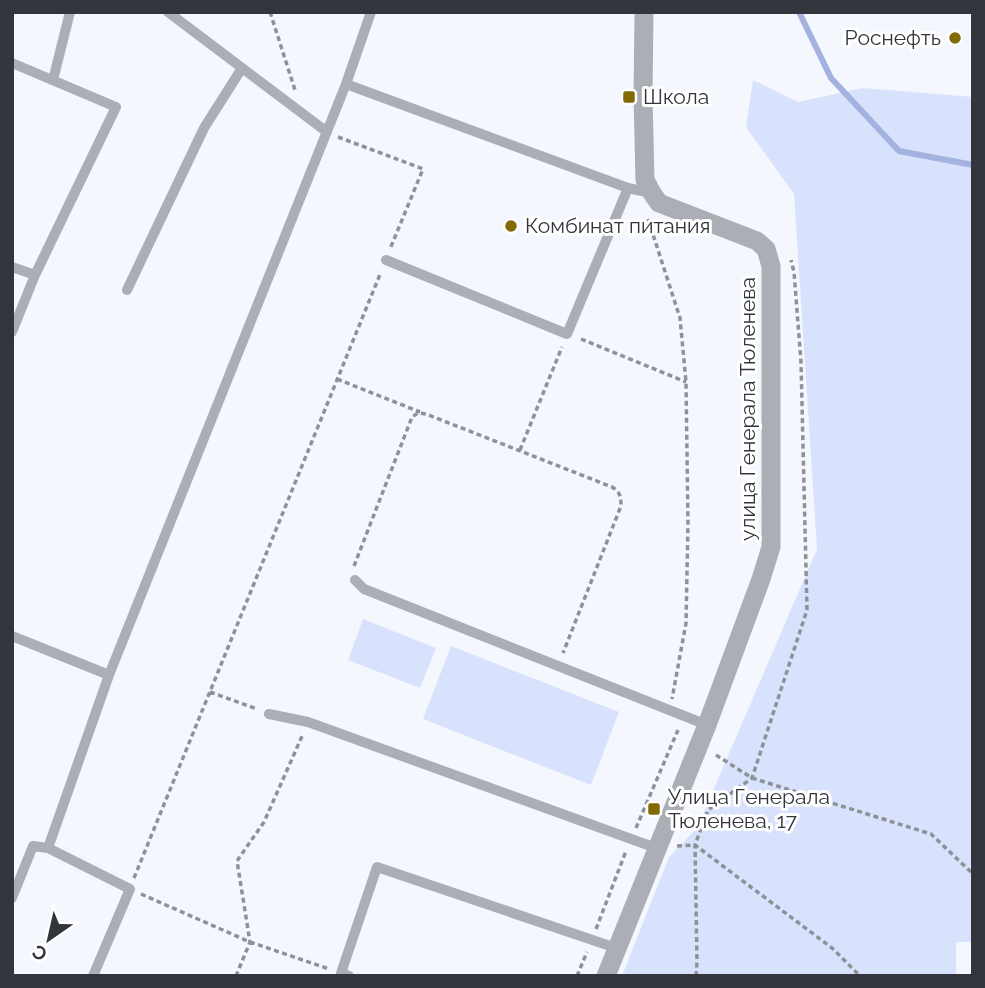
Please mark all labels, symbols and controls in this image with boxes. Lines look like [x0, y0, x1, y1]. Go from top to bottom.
place label: Роснефть [844, 25, 941, 50]
marker: Роснефть [947, 30, 963, 46]
place label: Школа [643, 84, 709, 109]
marker: Школа [621, 89, 637, 105]
place label: Комбинат питания [525, 213, 710, 238]
marker: Комбинат питания [503, 218, 519, 234]
street label: улица Генерала Тюленева [735, 277, 760, 541]
place label: Улица Генерала Тюленева, 17 [668, 784, 830, 833]
marker: Улица Генерала Тюленева, 17 [646, 801, 662, 817]
north arrow [14, 904, 84, 974]
text: С [28, 940, 51, 966]

